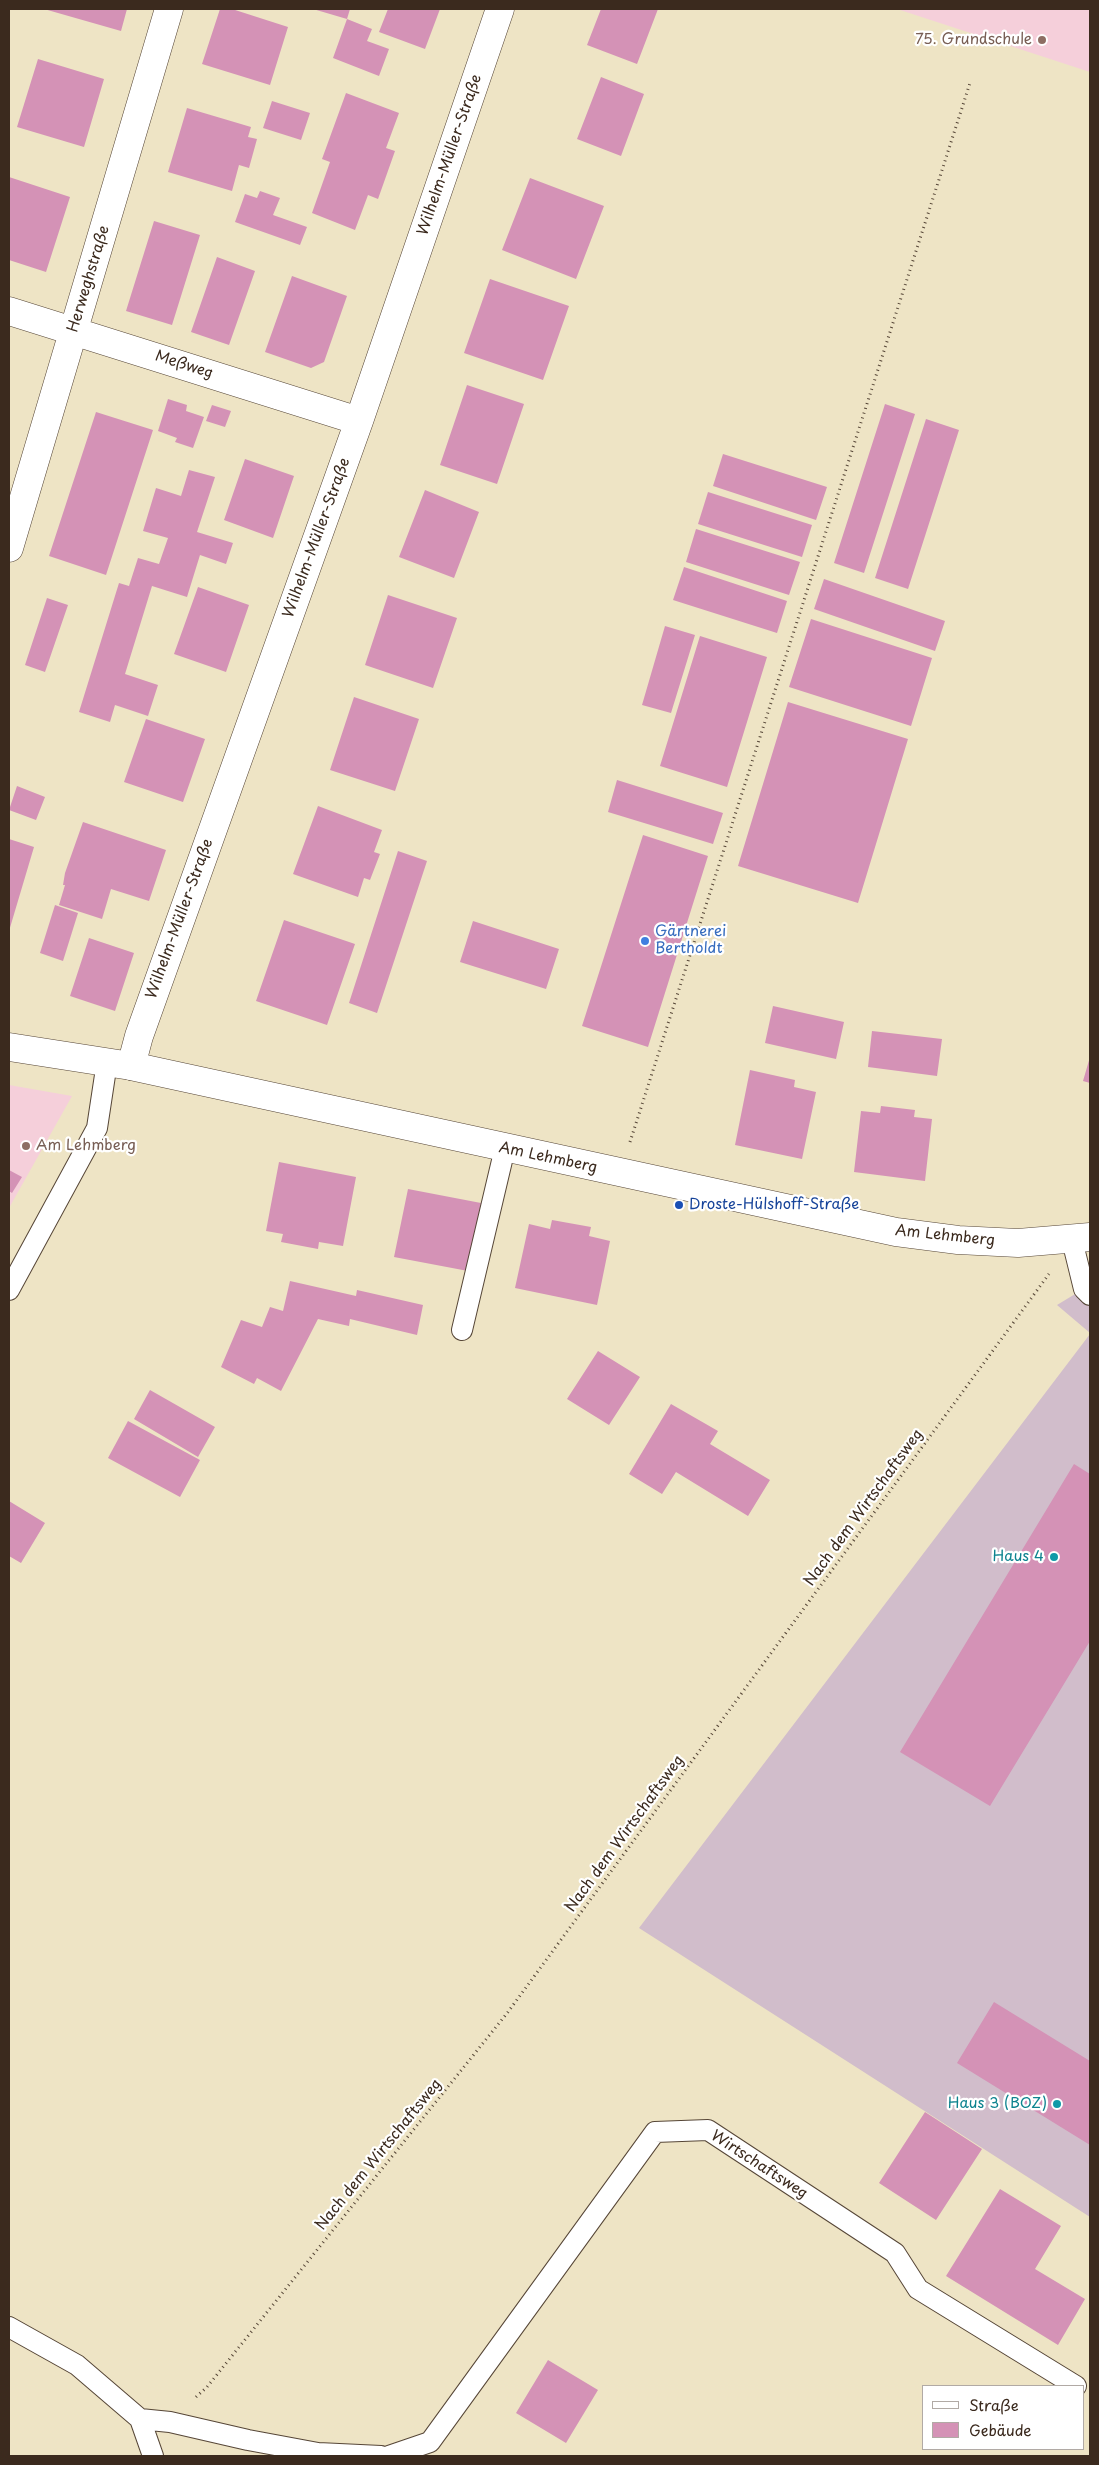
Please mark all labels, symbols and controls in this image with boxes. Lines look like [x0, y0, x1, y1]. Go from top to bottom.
place label: 75. Grundschule [915, 31, 1032, 49]
marker: 75. Grundschule [1036, 34, 1048, 46]
street label: Wilhelm-Müller-Straße [414, 72, 486, 238]
street label: Herweghstraße [64, 223, 114, 335]
street label: Meßweg [153, 347, 215, 383]
street label: Wilhelm-Müller-Straße [280, 456, 354, 620]
street label: Wilhelm-Müller-Straße [143, 837, 217, 1001]
place label: Gärtnerei Bertholdt [655, 923, 726, 958]
marker: Gärtnerei Bertholdt [639, 935, 651, 947]
place label: Am Lehmberg [36, 1137, 136, 1155]
street label: Am Lehmberg [497, 1139, 599, 1177]
marker: Am Lehmberg [20, 1140, 32, 1152]
place label: Droste-Hülshoff-Straße [689, 1196, 859, 1214]
marker: Droste-Hülshoff-Straße [673, 1199, 685, 1211]
street label: Am Lehmberg [894, 1222, 996, 1250]
street label: Nach dem Wirtschaftsweg [801, 1426, 927, 1590]
place label: Haus 4 [993, 1548, 1044, 1566]
marker: Haus 4 [1048, 1551, 1060, 1563]
street label: Nach dem Wirtschaftsweg [562, 1752, 688, 1916]
street label: Nach dem Wirtschaftsweg [312, 2076, 446, 2234]
place label: Haus 3 (BOZ) [948, 2095, 1047, 2113]
marker: Haus 3 (BOZ) [1051, 2098, 1063, 2110]
street label: Wirtschaftsweg [707, 2127, 811, 2203]
legend [922, 2385, 1084, 2450]
text: Straße [969, 2393, 1019, 2416]
text: Gebäude [969, 2418, 1031, 2441]

